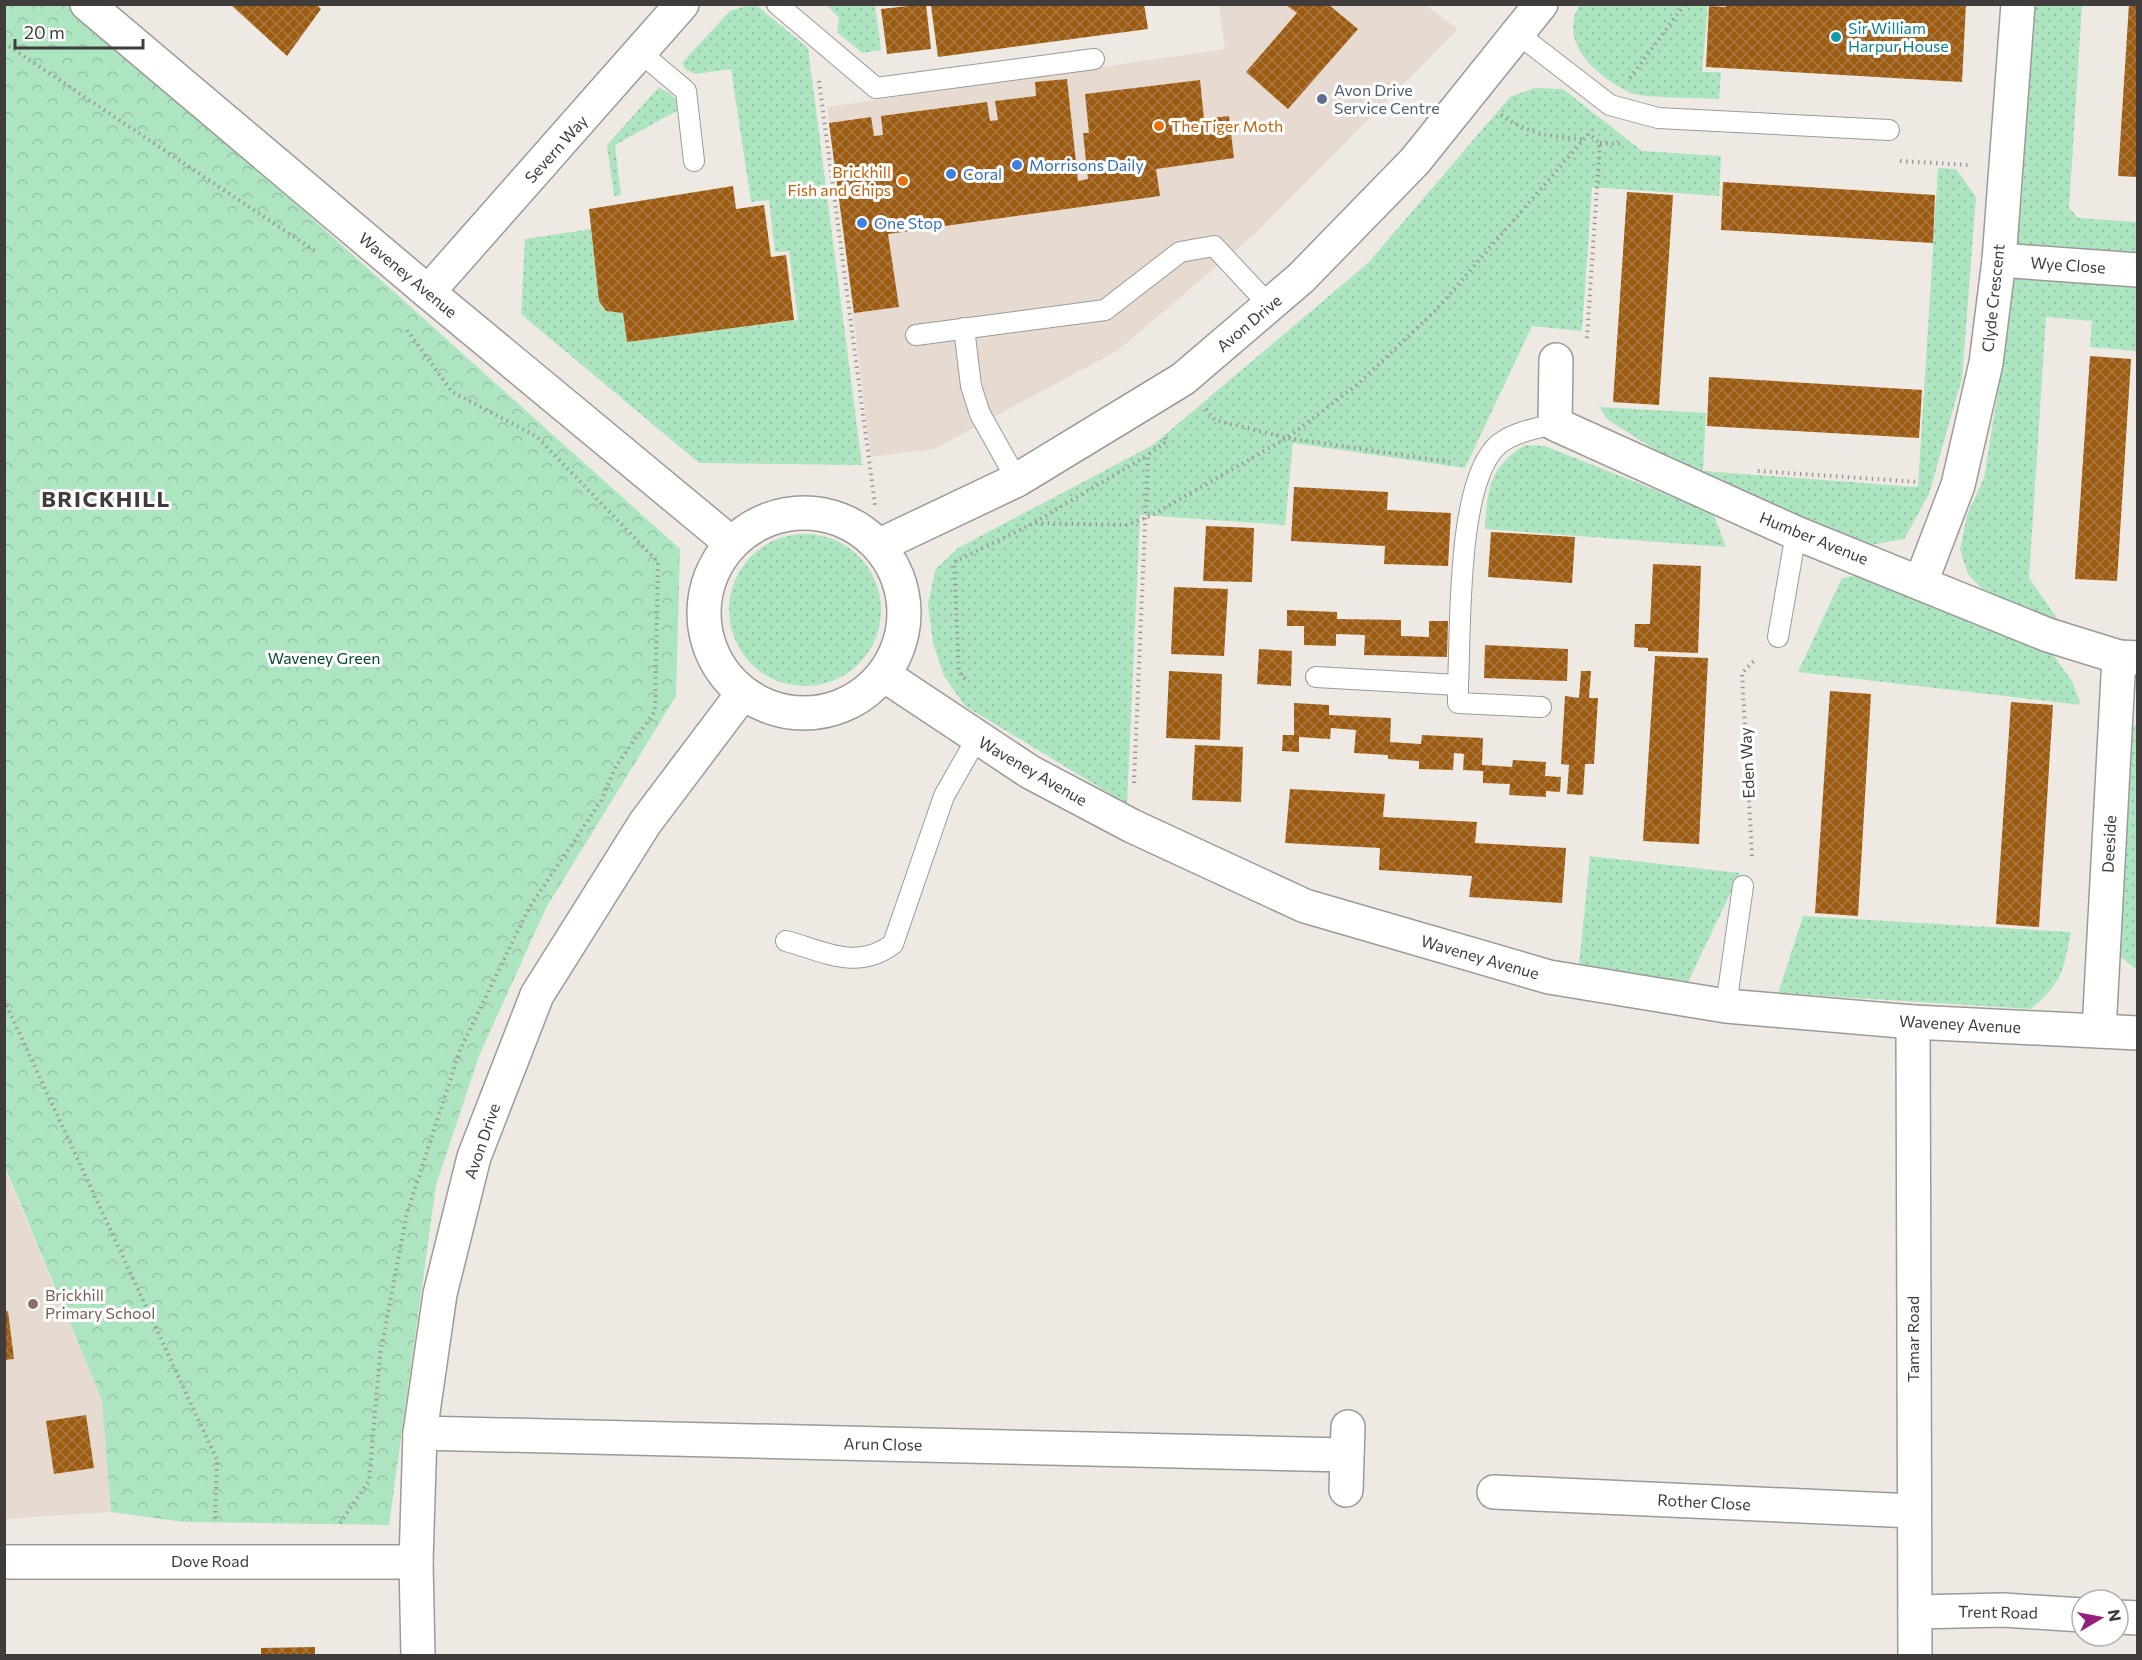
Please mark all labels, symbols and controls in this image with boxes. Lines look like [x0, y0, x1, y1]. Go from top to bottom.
scale bar [15, 12, 142, 50]
place label: Sir William Harpur House [1848, 18, 1949, 55]
text: 20 m [24, 21, 65, 43]
marker: Sir William Harpur House [1829, 30, 1843, 44]
place label: Avon Drive Service Centre [1334, 80, 1440, 117]
marker: Avon Drive Service Centre [1315, 92, 1329, 106]
street label: Severn Way [520, 111, 591, 186]
place label: The Tiger Moth [1171, 116, 1283, 135]
marker: The Tiger Moth [1152, 119, 1166, 133]
place label: Morrisons Daily [1029, 155, 1144, 174]
marker: Morrisons Daily [1010, 158, 1024, 172]
place label: Brickhill Fish and Chips [788, 162, 891, 199]
place label: Coral [963, 164, 1002, 183]
marker: Coral [944, 167, 958, 181]
marker: Brickhill Fish and Chips [896, 174, 910, 188]
place label: One Stop [874, 213, 942, 232]
marker: One Stop [855, 216, 869, 230]
street label: Waveney Avenue [355, 228, 461, 321]
street label: Clyde Crescent [1977, 242, 2008, 353]
street label: Wye Close [2030, 252, 2106, 277]
street label: Avon Drive [1212, 290, 1285, 355]
district label: BRICKHILL [41, 485, 171, 512]
street label: Humber Avenue [1757, 507, 1871, 568]
park label: Waveney Green [268, 648, 380, 667]
street label: Eden Way [1735, 727, 1758, 799]
street label: Waveney Avenue [976, 732, 1091, 809]
street label: Deeside [2098, 815, 2119, 873]
street label: Waveney Avenue [1419, 931, 1541, 982]
street label: Waveney Avenue [1899, 1011, 2022, 1036]
street label: Avon Drive [460, 1100, 503, 1181]
place label: Brickhill Primary School [45, 1285, 155, 1322]
street label: Tamar Road [1903, 1296, 1922, 1382]
marker: Brickhill Primary School [26, 1297, 40, 1311]
street label: Arun Close [843, 1433, 923, 1454]
street label: Rother Close [1657, 1490, 1751, 1513]
street label: Dove Road [171, 1551, 249, 1570]
north arrow [2070, 1588, 2130, 1648]
street label: Trent Road [1958, 1601, 2038, 1622]
text: N [2105, 1608, 2126, 1623]

